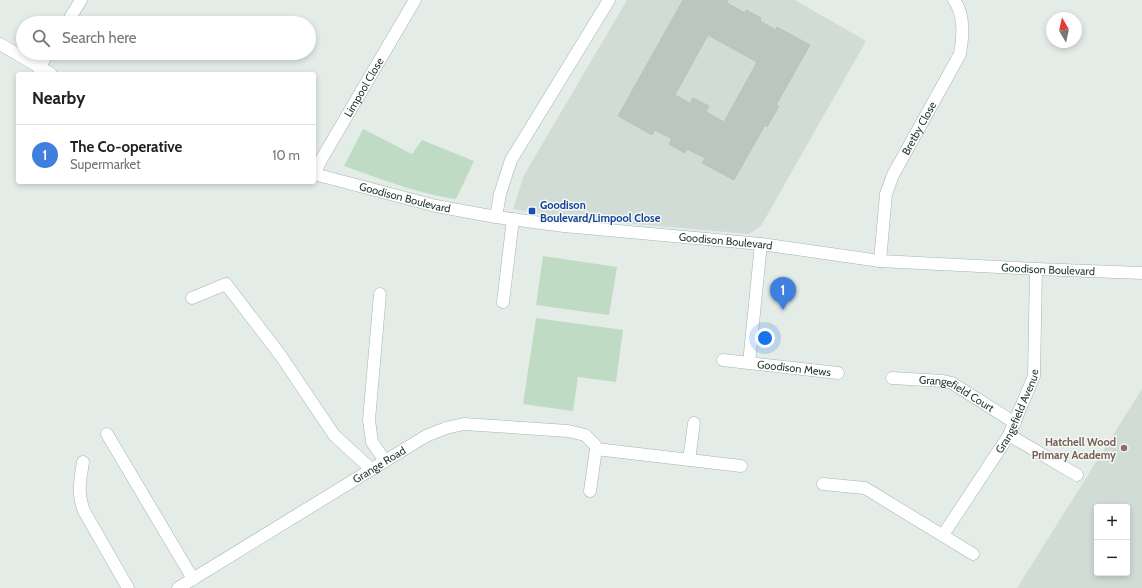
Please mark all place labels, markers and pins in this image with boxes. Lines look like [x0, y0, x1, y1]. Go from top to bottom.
place label: Goodison Boulevard/Limpool Close [540, 198, 661, 225]
marker: Goodison Boulevard/Limpool Close [527, 206, 537, 216]
pin: 1 [770, 277, 796, 310]
place label: Hatchell Wood Primary Academy [1032, 435, 1116, 462]
marker: Hatchell Wood Primary Academy [1119, 443, 1129, 453]

